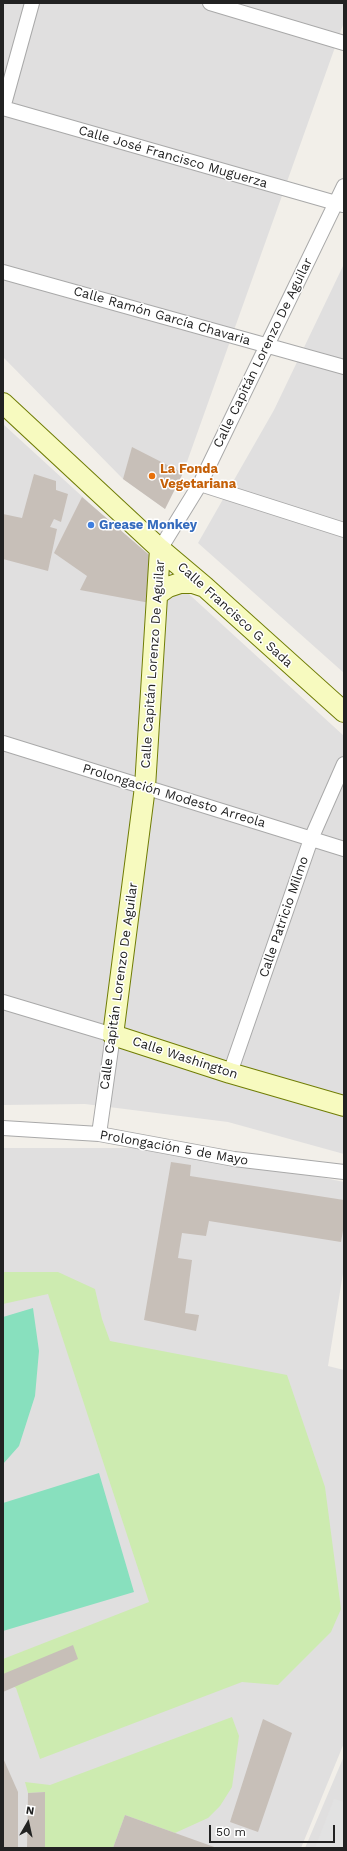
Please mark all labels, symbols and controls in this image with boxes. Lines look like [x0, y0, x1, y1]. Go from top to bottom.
street label: Calle José Francisco Muguerza [77, 122, 269, 192]
street label: Calle Capitán Lorenzo De Aguilar [210, 255, 316, 451]
street label: Calle Ramón García Chavaria [72, 283, 252, 349]
place label: La Fonda Vegetariana [160, 461, 236, 492]
marker: La Fonda Vegetariana [147, 471, 157, 481]
place label: Grease Monkey [99, 517, 197, 533]
marker: Grease Monkey [86, 520, 96, 530]
street label: Calle Capitán Lorenzo De Aguilar [138, 559, 168, 769]
street label: Calle Francisco G. Sada [174, 559, 296, 671]
street label: Prolongación Modesto Arreola [81, 761, 267, 831]
street label: Calle Patricio Milmo [256, 854, 312, 980]
street label: Calle Capitán Lorenzo De Aguilar [97, 881, 141, 1091]
street label: Calle Washington [130, 1034, 240, 1082]
street label: Prolongación 5 de Mayo [99, 1127, 249, 1169]
north arrow [8, 1803, 48, 1843]
text: N [25, 1804, 35, 1818]
scale bar [211, 1817, 337, 1843]
text: 50 m [216, 1825, 246, 1839]

